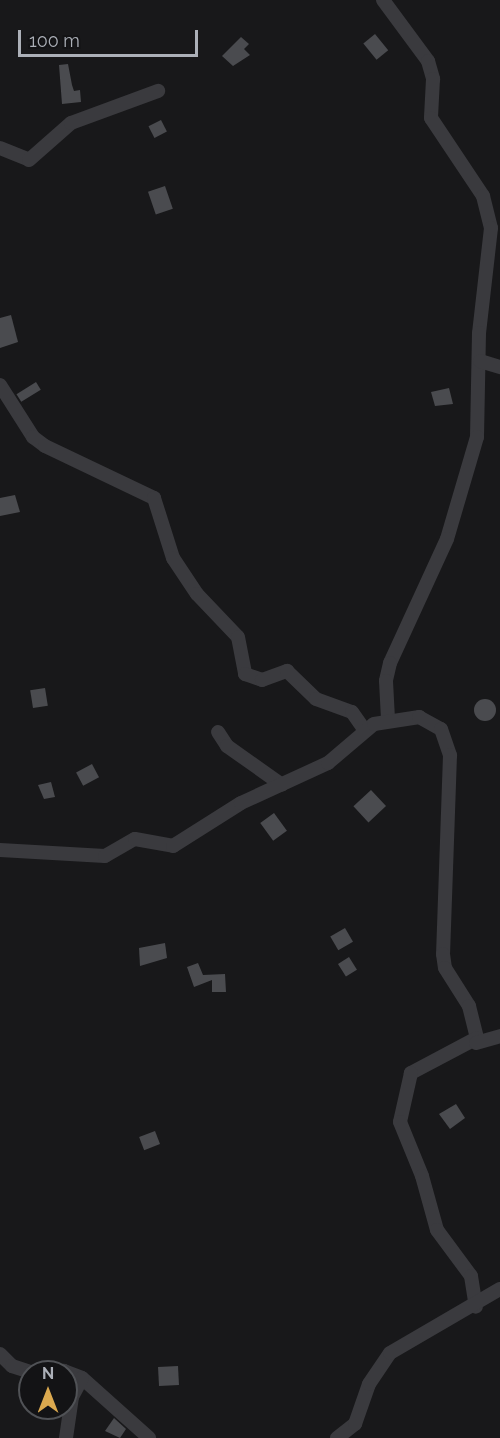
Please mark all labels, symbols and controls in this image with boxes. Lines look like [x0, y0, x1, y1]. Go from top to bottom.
scale bar [21, 18, 201, 56]
text: 100 m [29, 30, 80, 51]
north arrow [18, 1360, 78, 1420]
text: N [42, 1364, 54, 1383]

